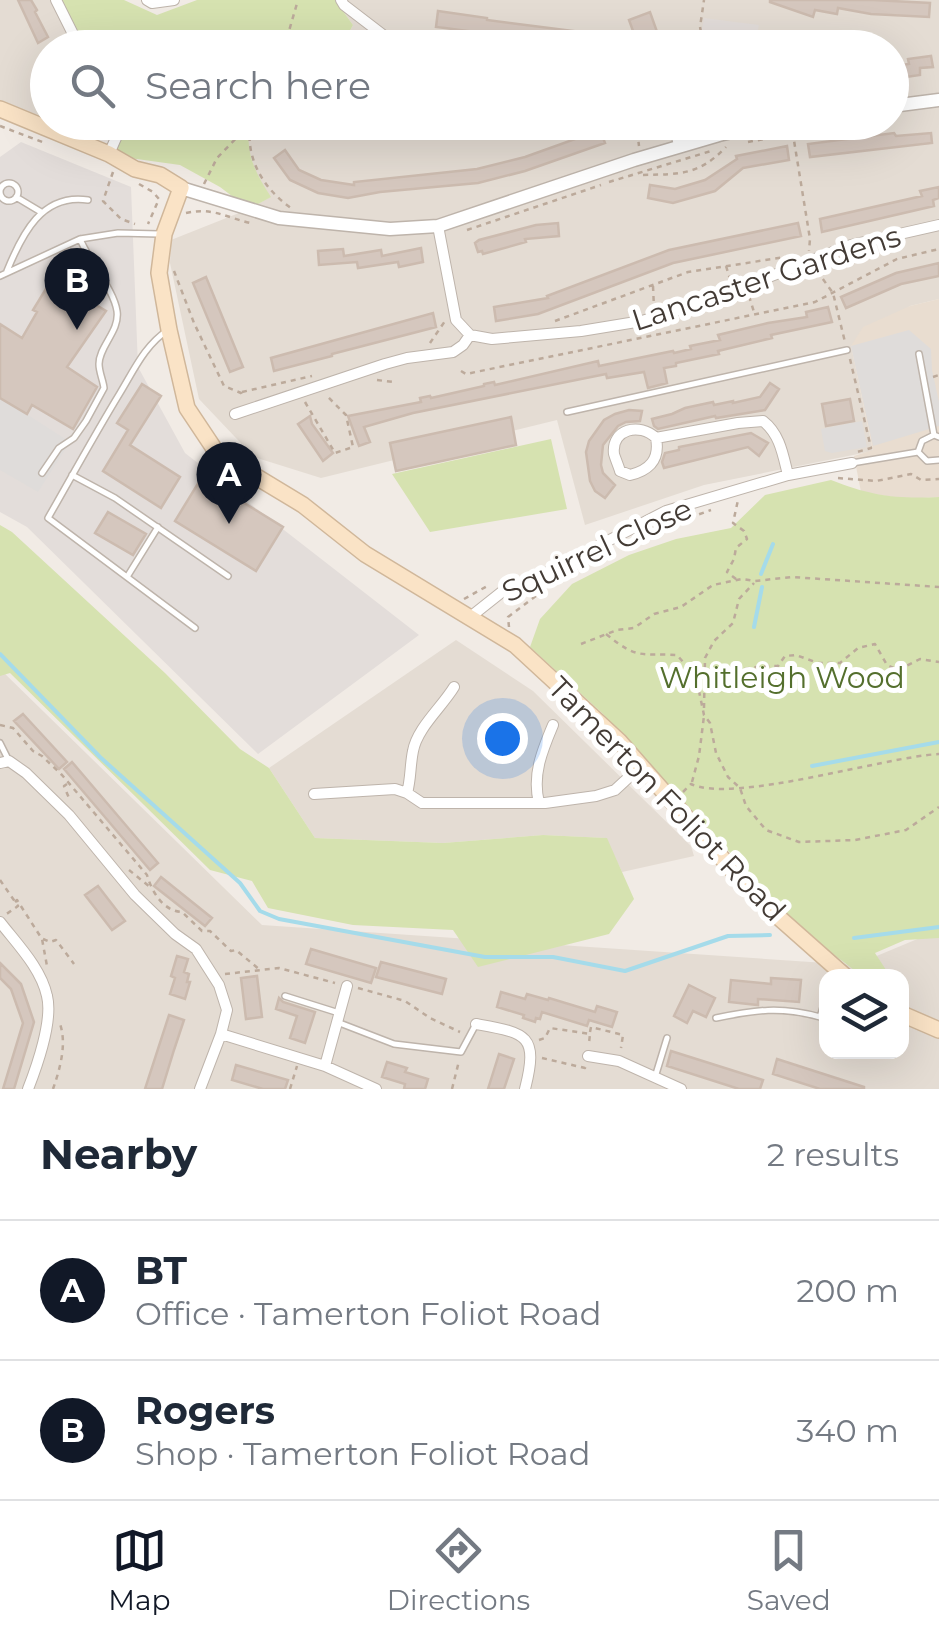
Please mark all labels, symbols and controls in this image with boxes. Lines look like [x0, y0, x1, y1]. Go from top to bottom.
search box [30, 30, 909, 140]
icon: search [65, 58, 120, 113]
text: Search here [145, 62, 371, 109]
street label: Lancaster Gardens [627, 217, 905, 339]
pin: B [44, 248, 110, 330]
pin: A [196, 442, 262, 524]
street label: Squirrel Close [496, 490, 698, 610]
park label: Whitleigh Wood [659, 659, 905, 696]
street label: Tamerton Foliot Road [541, 669, 793, 929]
your location [477, 713, 528, 764]
map controls [819, 969, 909, 1059]
button: layers [819, 969, 909, 1059]
text: Nearby [40, 1128, 197, 1180]
text: 2 results [767, 1135, 899, 1174]
text: BT [135, 1247, 187, 1294]
text: A [60, 1271, 85, 1310]
text: 200 m [796, 1271, 899, 1310]
text: Office · Tamerton Foliot Road [135, 1294, 602, 1333]
text: Rogers [135, 1387, 275, 1434]
text: B [60, 1411, 85, 1450]
text: 340 m [796, 1411, 899, 1450]
text: Shop · Tamerton Foliot Road [135, 1434, 590, 1473]
tab: Map [108, 1523, 170, 1617]
tab: Directions [387, 1523, 530, 1617]
tab: Saved [747, 1523, 831, 1617]

